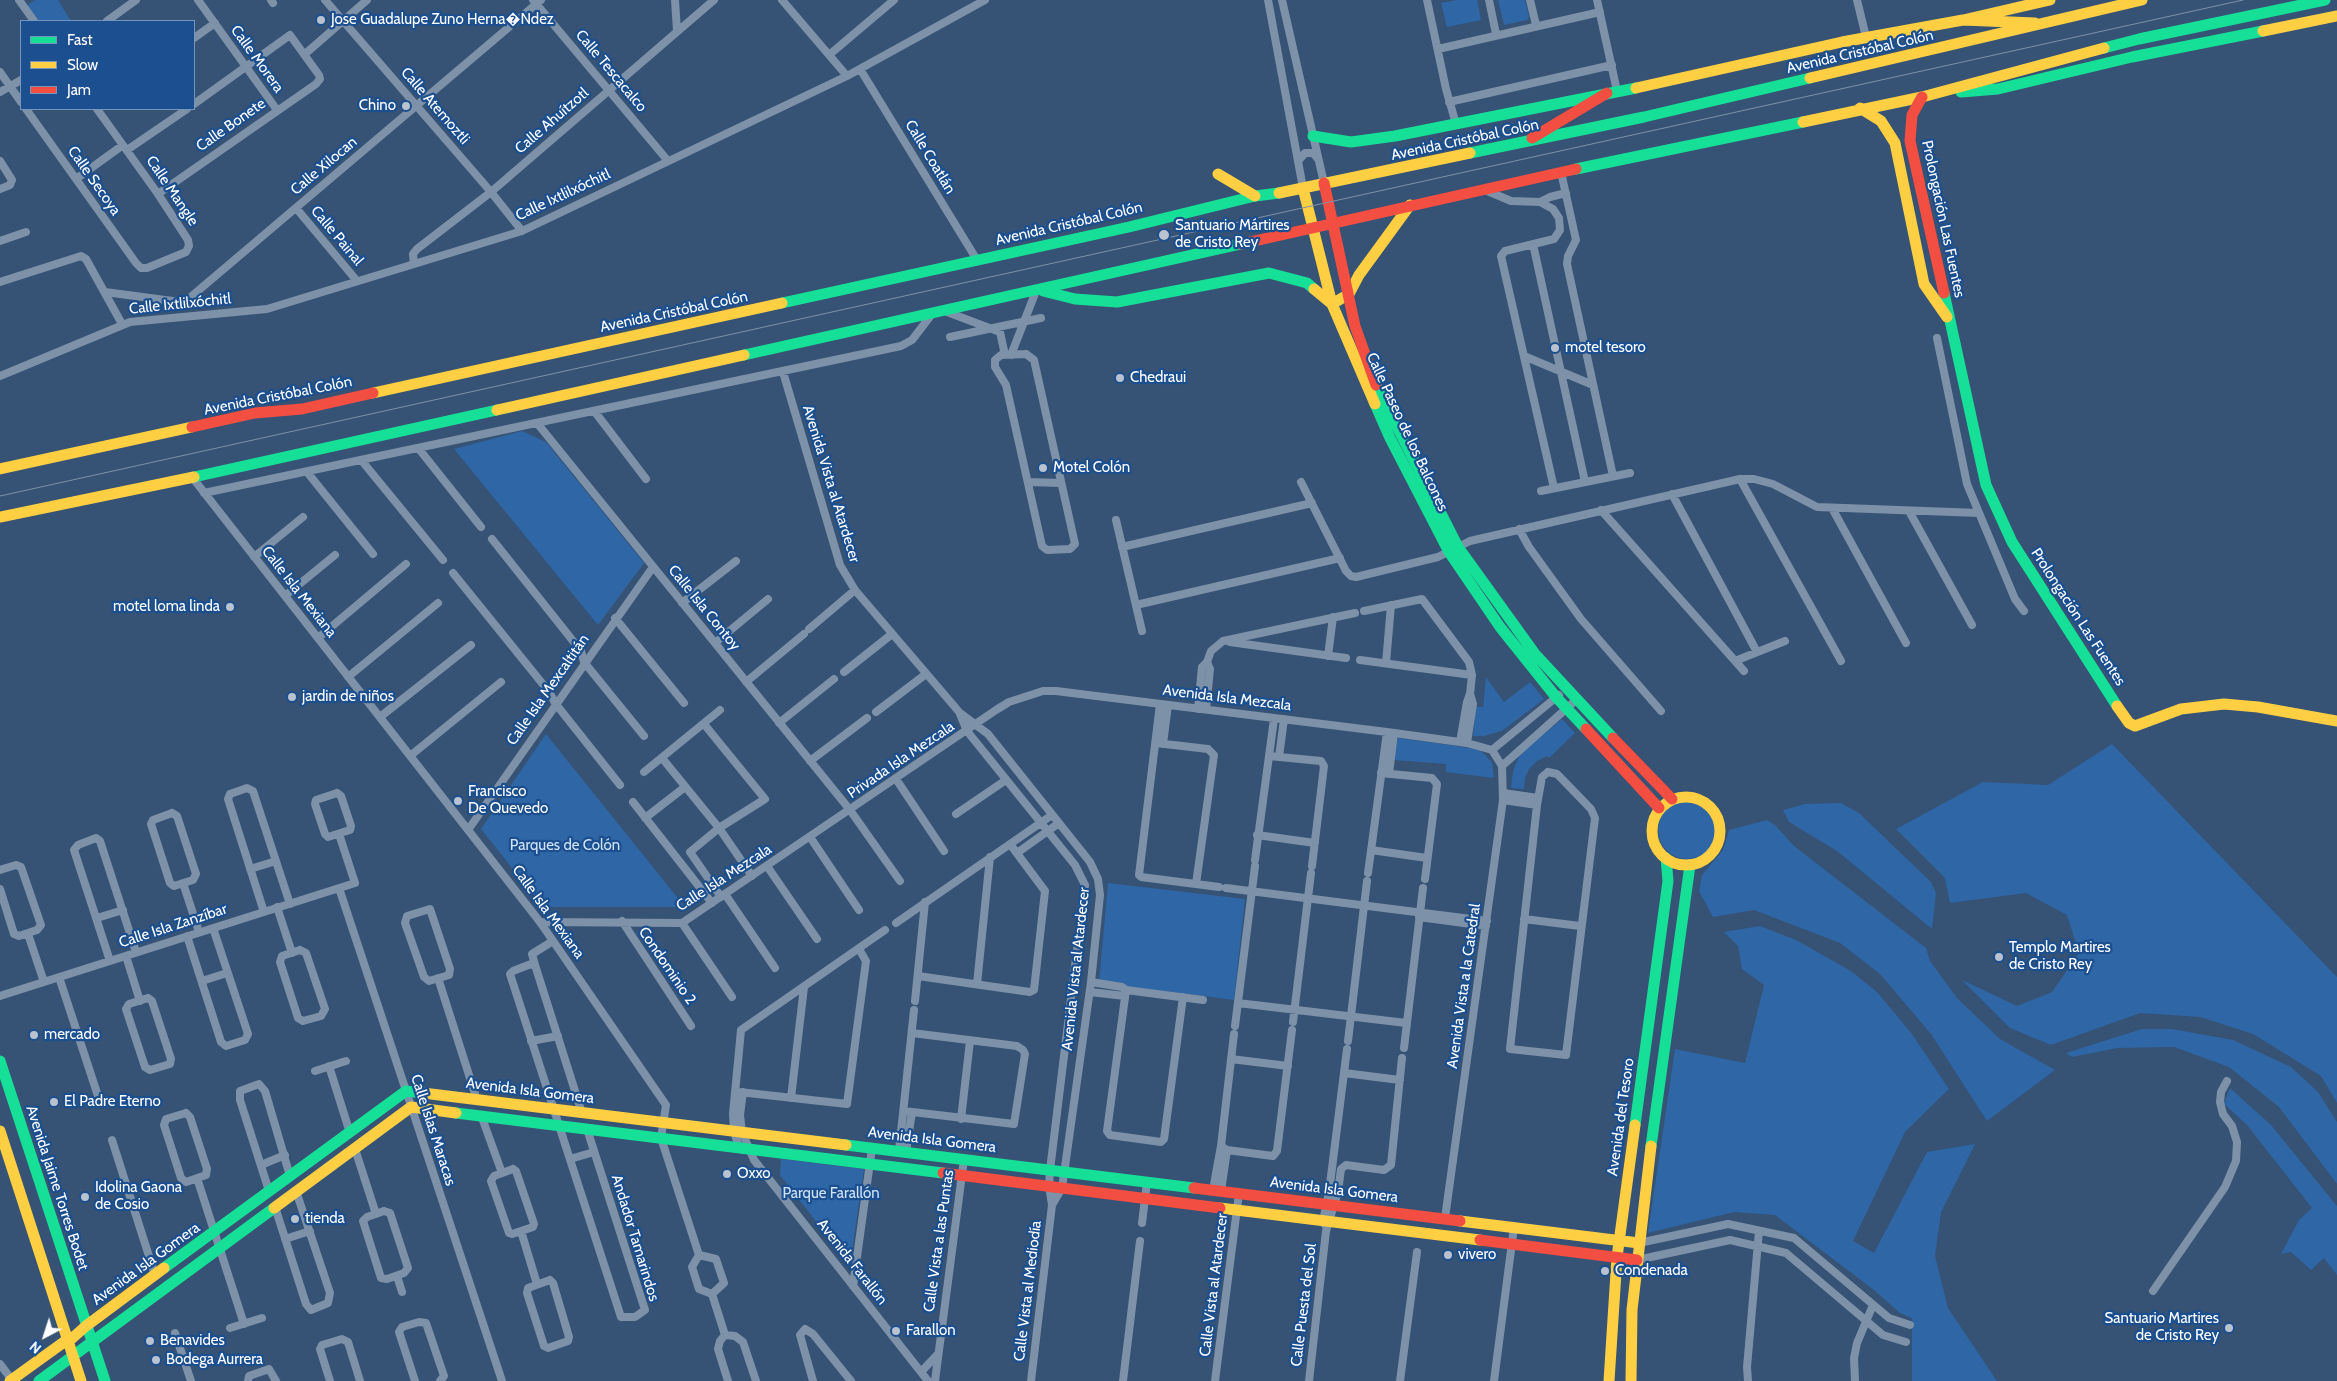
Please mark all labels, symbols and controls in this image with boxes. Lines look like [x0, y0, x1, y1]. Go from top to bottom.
place label: Jose Guadalupe Zuno Herna�Ndez [331, 11, 554, 29]
marker: Jose Guadalupe Zuno Herna�Ndez [315, 14, 327, 26]
legend [20, 20, 195, 110]
street label: Calle Morera [227, 22, 287, 96]
street label: Calle Tescacalco [571, 26, 651, 116]
street label: Avenida Cristóbal Colón [1785, 26, 1935, 78]
text: Fast [67, 31, 92, 49]
text: Slow [67, 56, 98, 74]
street label: Calle Atemoztli [397, 64, 473, 148]
text: Jam [67, 81, 91, 99]
street label: Calle Ahuítzotl [512, 84, 592, 158]
street label: Calle Bonete [193, 95, 269, 155]
place label: Chino [359, 97, 396, 115]
marker: Chino [400, 100, 412, 112]
street label: Avenida Cristóbal Colón [1390, 116, 1540, 164]
street label: Calle Coatlán [901, 117, 959, 197]
street label: Calle Xilocan [287, 133, 361, 199]
street label: Prolongación Las Fuentes [1918, 139, 1968, 299]
street label: Calle Secoya [64, 143, 124, 219]
street label: Calle Mangle [142, 152, 202, 230]
street label: Calle Ixtlilxóchitl [513, 165, 613, 225]
street label: Avenida Cristóbal Colón [994, 198, 1144, 250]
street label: Calle Painal [307, 202, 367, 270]
place label: Santuario Mártires de Cristo Rey [1175, 217, 1290, 252]
marker: Santuario Mártires de Cristo Rey [1157, 228, 1171, 242]
street label: Avenida Cristóbal Colón [599, 288, 749, 336]
street label: Calle Ixtlilxóchitl [128, 290, 232, 318]
place label: motel tesoro [1565, 339, 1646, 357]
marker: motel tesoro [1549, 342, 1561, 354]
street label: Calle Paseo de los Balcones [1362, 350, 1452, 514]
place label: Chedraui [1130, 369, 1186, 387]
marker: Chedraui [1114, 372, 1126, 384]
street label: Avenida Cristóbal Colón [202, 373, 354, 419]
street label: Avenida Vista al Atardecer [798, 403, 864, 565]
place label: Motel Colón [1053, 459, 1130, 477]
marker: Motel Colón [1037, 462, 1049, 474]
street label: Calle Isla Mexiana [258, 543, 340, 641]
street label: Prolongación Las Fuentes [2027, 545, 2129, 689]
street label: Calle Isla Contoy [664, 562, 744, 654]
place label: motel loma linda [113, 598, 220, 616]
marker: motel loma linda [224, 601, 236, 613]
street label: Calle Isla Mexcaltitán [503, 631, 593, 749]
street label: Avenida Isla Mezcala [1162, 681, 1292, 715]
place label: jardin de niños [302, 688, 394, 706]
marker: jardin de niños [286, 691, 298, 703]
street label: Privada Isla Mezcala [844, 718, 958, 802]
place label: Francisco De Quevedo [468, 783, 548, 818]
marker: Francisco De Quevedo [452, 795, 464, 807]
park label: Parques de Colón [510, 837, 620, 855]
street label: Calle Isla Mezcala [673, 841, 775, 915]
street label: Calle Isla Mexiana [508, 862, 588, 962]
street label: Avenida Vista al Atardecer [1058, 887, 1094, 1051]
street label: Calle Isla Zanzíbar [117, 900, 229, 952]
street label: Avenida Vista a la Catedral [1444, 902, 1484, 1070]
street label: Condominio 2 [634, 924, 700, 1008]
place label: Templo Martires de Cristo Rey [2009, 939, 2111, 974]
marker: Templo Martires de Cristo Rey [1993, 951, 2005, 963]
place label: mercado [44, 1026, 100, 1044]
marker: mercado [28, 1029, 40, 1041]
street label: Avenida del Tesoro [1604, 1057, 1638, 1177]
street label: Calle Islas Maracas [407, 1072, 459, 1188]
street label: Avenida Isla Gomera [465, 1074, 595, 1108]
place label: El Padre Eterno [64, 1093, 161, 1111]
marker: El Padre Eterno [48, 1096, 60, 1108]
street label: Avenida Jaime Torres Bodet [22, 1103, 92, 1273]
street label: Avenida Isla Gomera [867, 1123, 997, 1157]
place label: Oxxo [737, 1165, 771, 1183]
marker: Oxxo [721, 1168, 733, 1180]
street label: Calle Vista a las Puntas [920, 1169, 958, 1313]
street label: Andador Tamarindos [607, 1172, 663, 1304]
street label: Avenida Isla Gomera [1269, 1173, 1399, 1207]
place label: Idolina Gaona de Cosio [95, 1179, 182, 1214]
park label: Parque Farallón [782, 1185, 880, 1203]
marker: Idolina Gaona de Cosio [79, 1191, 91, 1203]
place label: tienda [305, 1210, 345, 1228]
street label: Calle Vista al Atardecer [1196, 1212, 1232, 1358]
marker: tienda [289, 1213, 301, 1225]
street label: Avenida Farallón [813, 1216, 891, 1308]
street label: Avenida Isla Gomera [89, 1219, 203, 1309]
street label: Calle Vista al Mediodía [1010, 1220, 1046, 1362]
street label: Calle Puesta del Sol [1288, 1242, 1320, 1368]
place label: vivero [1458, 1246, 1496, 1264]
marker: vivero [1442, 1249, 1454, 1261]
place label: Condenada [1615, 1262, 1688, 1280]
marker: Condenada [1599, 1265, 1611, 1277]
place label: Santuario Martires de Cristo Rey [2104, 1310, 2219, 1345]
north arrow [20, 1311, 70, 1361]
place label: Farallon [906, 1322, 956, 1340]
marker: Santuario Martires de Cristo Rey [2223, 1322, 2235, 1334]
marker: Farallon [890, 1325, 902, 1337]
place label: Benavides [160, 1332, 225, 1350]
marker: Benavides [144, 1335, 156, 1347]
text: N [26, 1337, 45, 1358]
place label: Bodega Aurrera [166, 1351, 263, 1369]
marker: Bodega Aurrera [150, 1354, 162, 1366]

